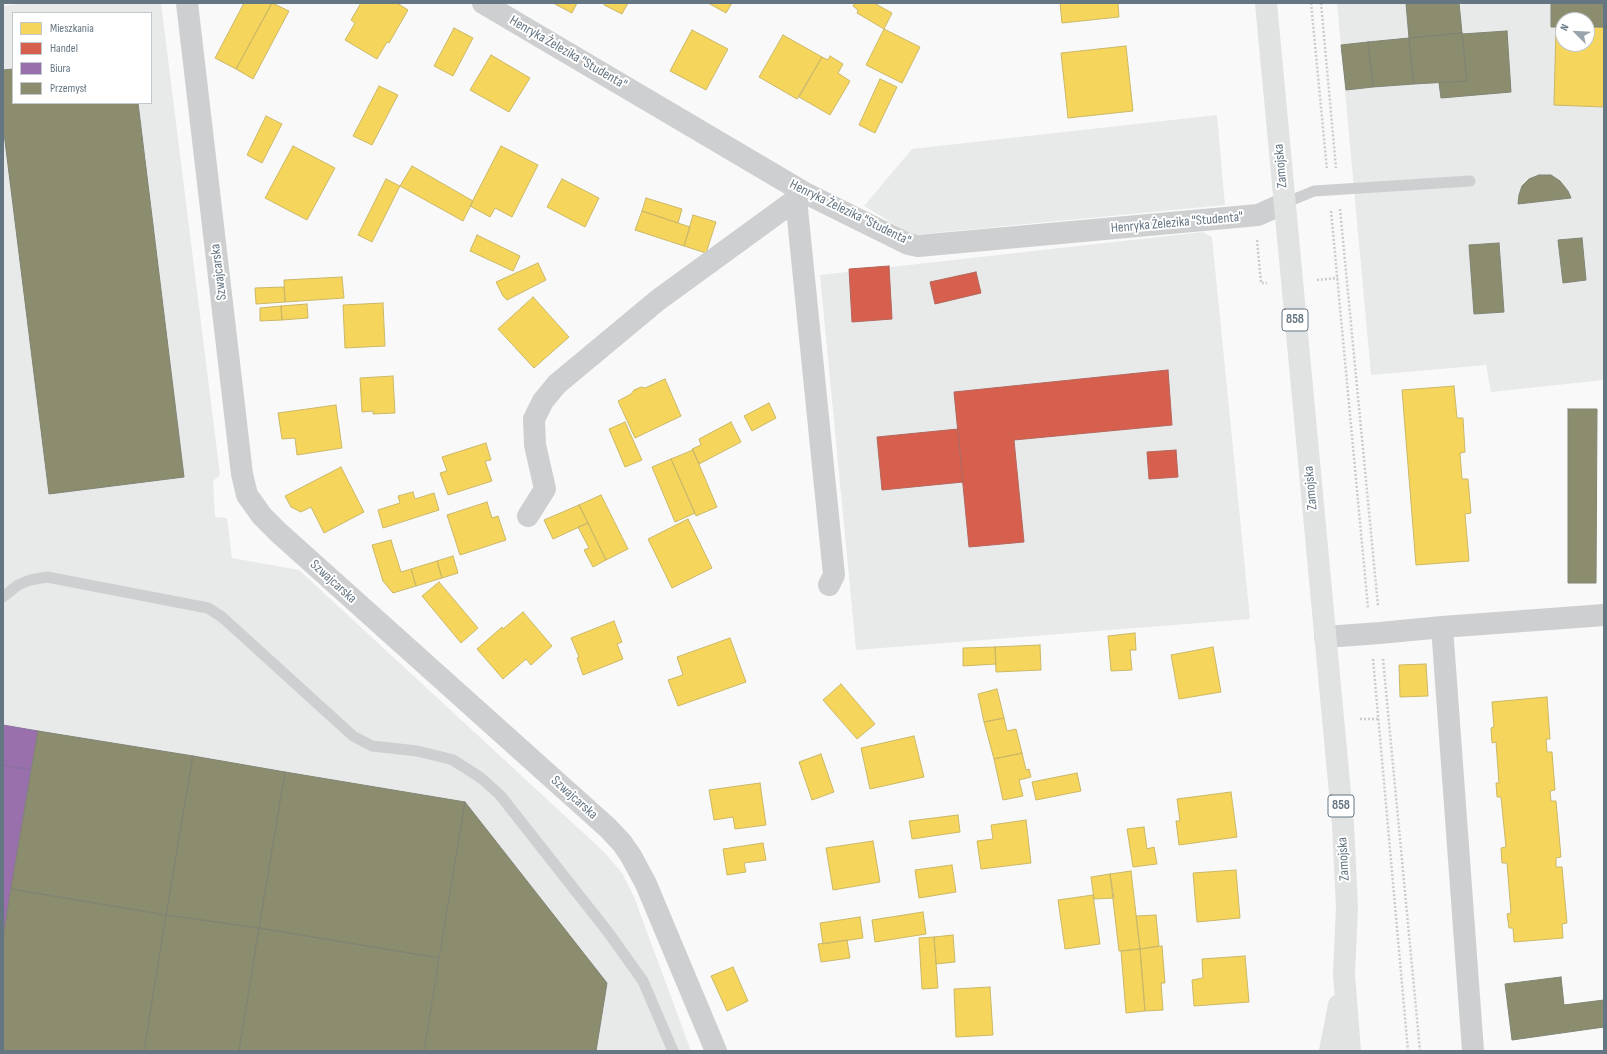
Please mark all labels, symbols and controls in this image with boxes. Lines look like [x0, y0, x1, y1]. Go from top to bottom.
legend [12, 12, 152, 104]
north arrow [1555, 12, 1595, 52]
street label: Henryka Żelezika "Studenta" [506, 13, 630, 93]
text: Mieszkania [50, 21, 94, 36]
text: N [1557, 22, 1572, 33]
text: Handel [50, 41, 78, 56]
text: Biura [50, 61, 70, 76]
text: Przemysł [50, 81, 86, 96]
street label: Zamojska [1271, 143, 1291, 189]
street label: Henryka Żelezika "Studenta" [787, 176, 913, 250]
street label: Henryka Żelezika "Studenta" [1110, 209, 1244, 237]
street label: Szwajcarska [207, 243, 231, 301]
road number: 858 [1282, 309, 1308, 331]
street label: Zamojska [1301, 465, 1321, 511]
street label: Szwajcarska [306, 557, 360, 607]
street label: Szwajcarska [547, 773, 601, 823]
road number: 858 [1328, 795, 1354, 817]
street label: Zamojska [1334, 837, 1354, 881]

